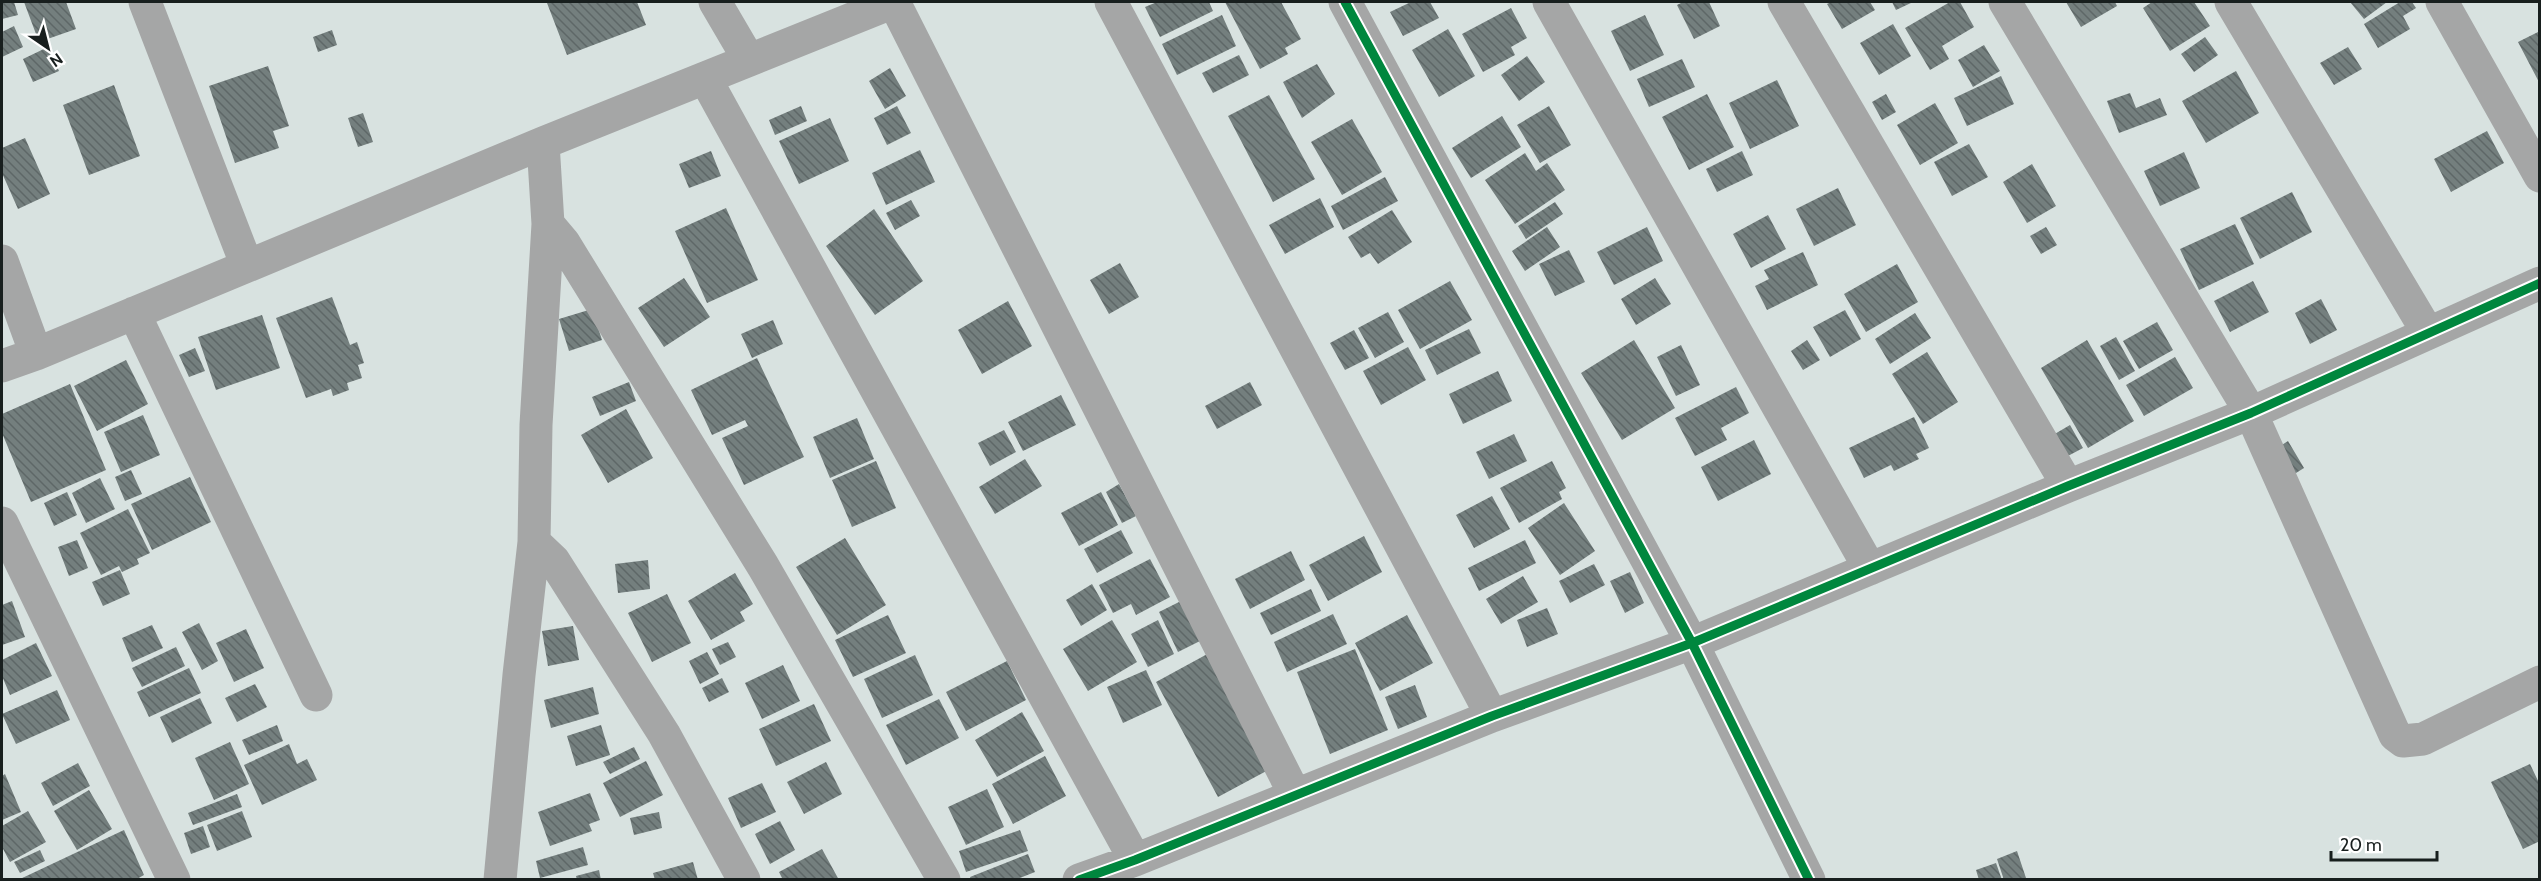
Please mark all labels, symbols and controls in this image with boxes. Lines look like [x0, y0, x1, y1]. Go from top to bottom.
north arrow [18, 18, 78, 78]
text: N [46, 49, 66, 71]
scale bar [2331, 824, 2438, 862]
text: 20 m [2340, 834, 2382, 856]

